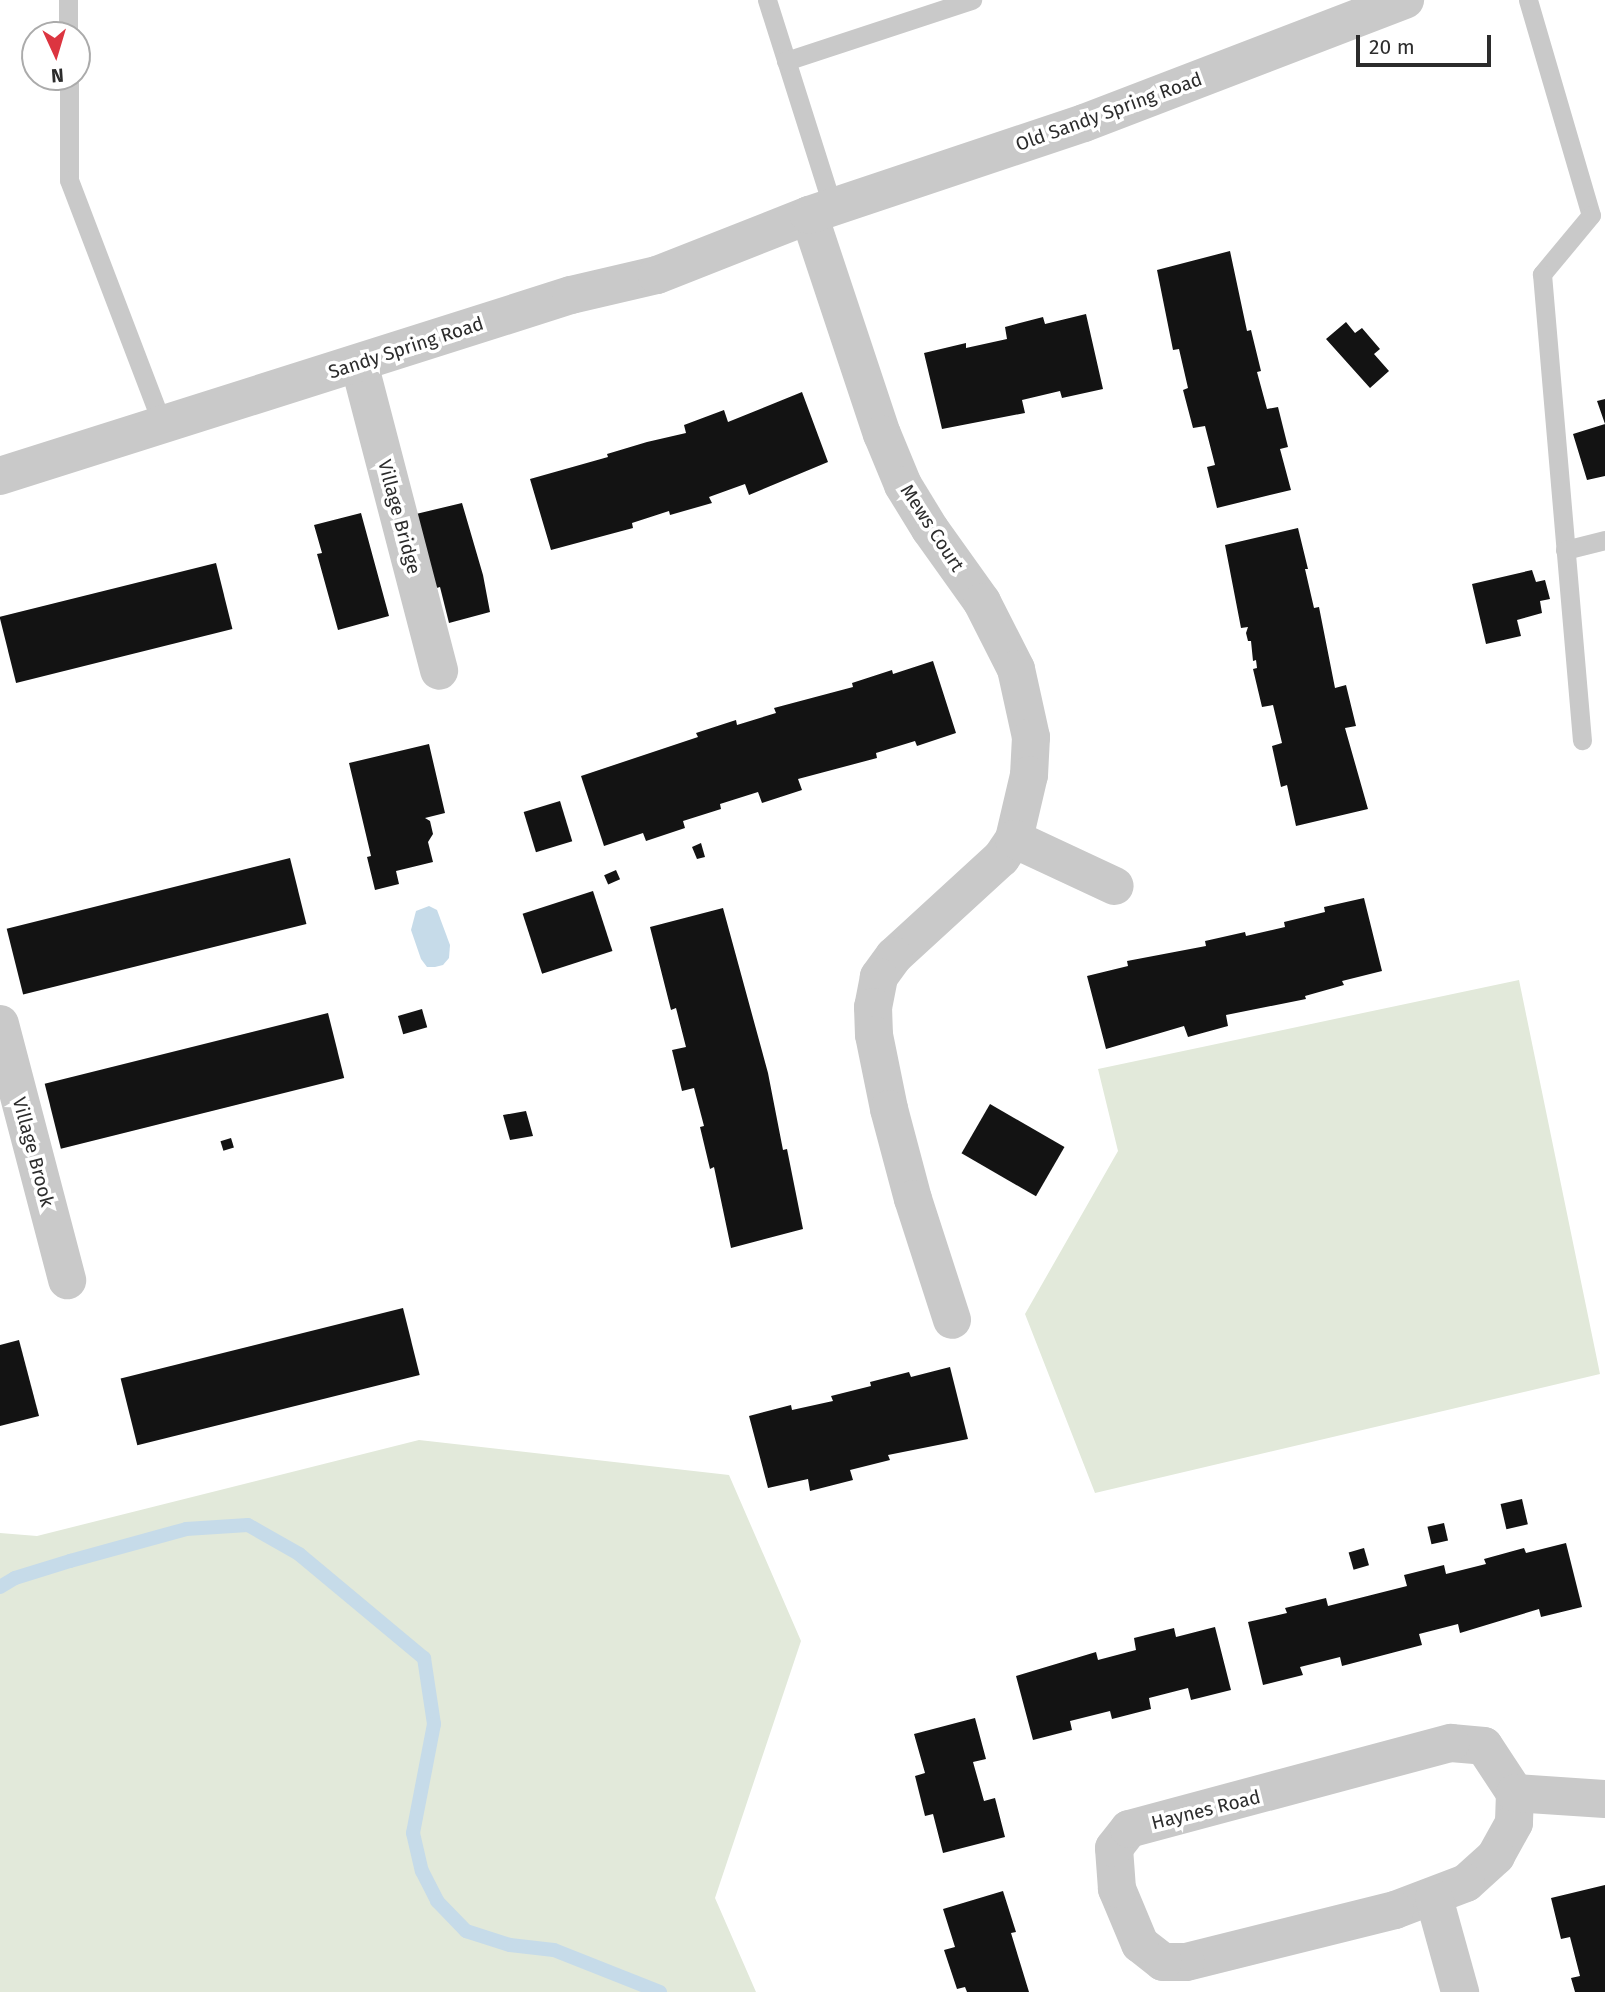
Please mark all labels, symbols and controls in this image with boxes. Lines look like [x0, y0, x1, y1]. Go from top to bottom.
north arrow [21, 21, 91, 91]
scale bar [1360, 21, 1495, 65]
text: 20 m [1369, 34, 1415, 60]
text: N [50, 64, 64, 87]
street label: Old Sandy Spring Road [1013, 68, 1205, 156]
street label: Sandy Spring Road [326, 312, 486, 384]
street label: Village Bridge [373, 457, 425, 577]
street label: Mews Court [895, 480, 969, 576]
street label: Village Brook [7, 1095, 59, 1209]
street label: Haynes Road [1149, 1785, 1263, 1835]

